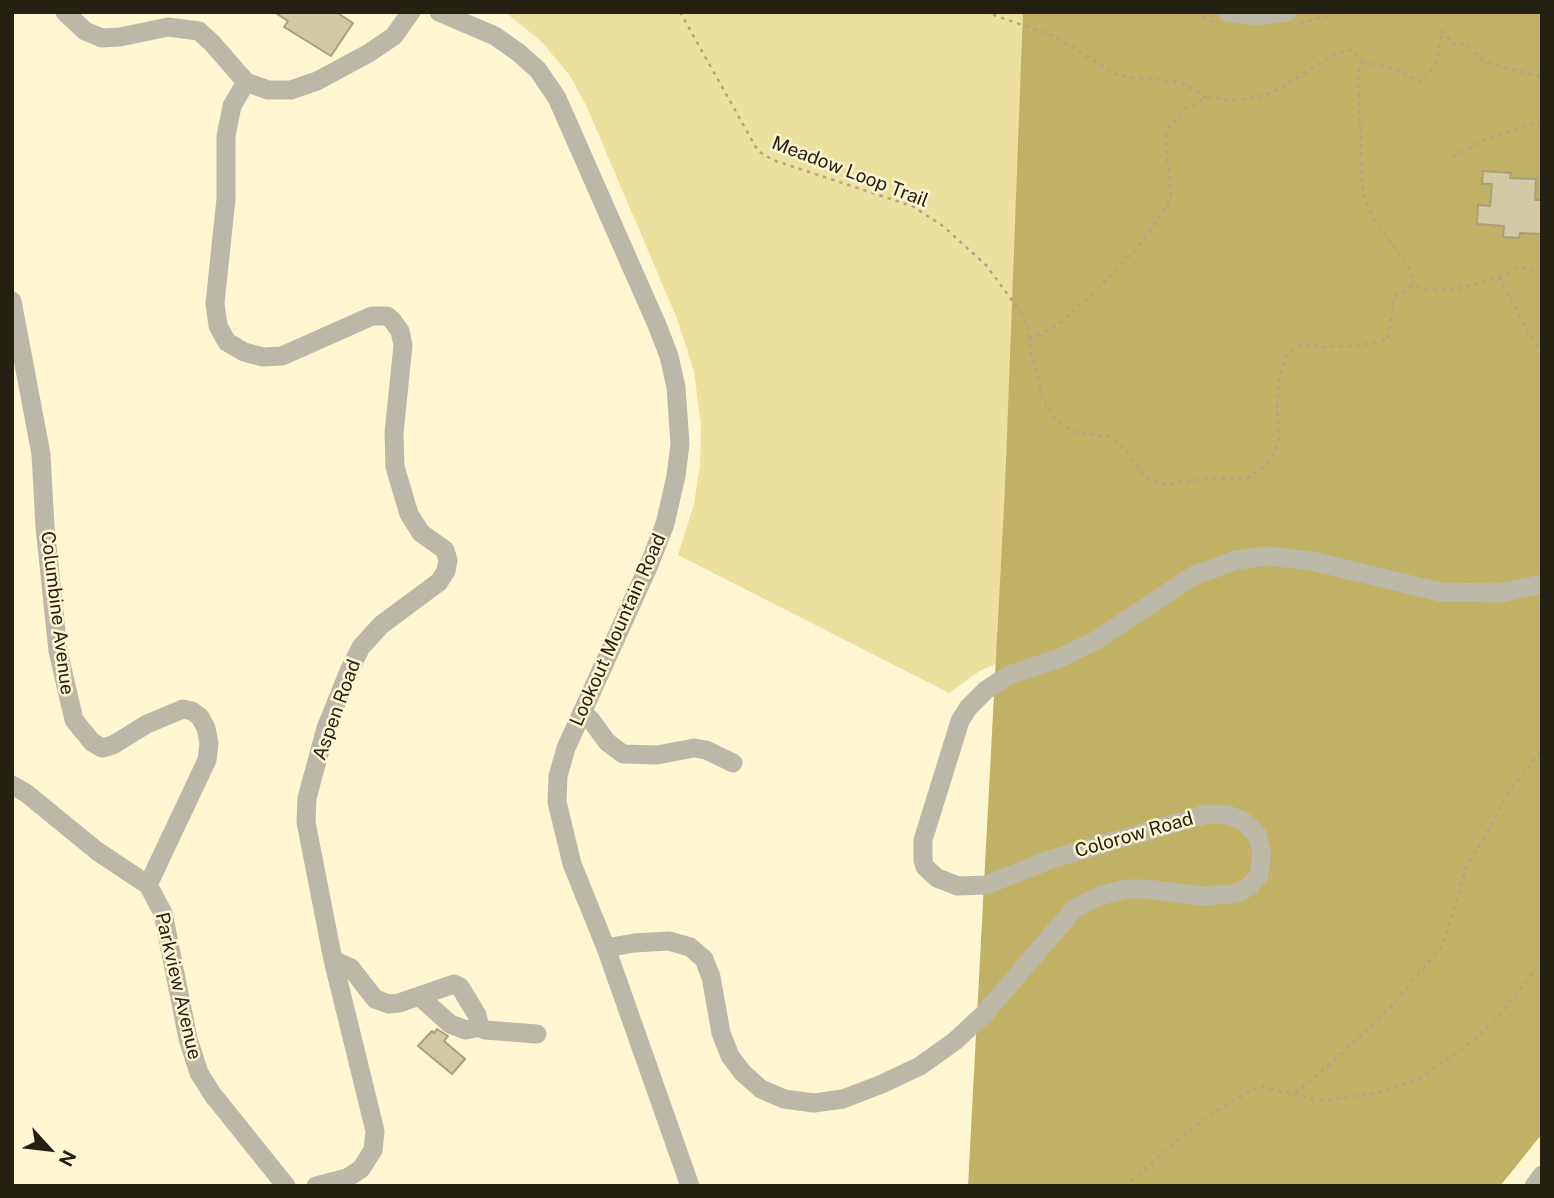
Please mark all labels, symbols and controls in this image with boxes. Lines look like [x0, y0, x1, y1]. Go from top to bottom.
street label: Meadow Loop Trail [768, 132, 932, 212]
street label: Columbine Avenue [36, 530, 78, 696]
street label: Lookout Mountain Road [565, 530, 671, 730]
street label: Aspen Road [308, 657, 366, 763]
street label: Colorow Road [1072, 807, 1196, 863]
street label: Parkview Avenue [150, 910, 206, 1062]
north arrow [14, 1114, 84, 1184]
text: N [55, 1147, 81, 1170]

